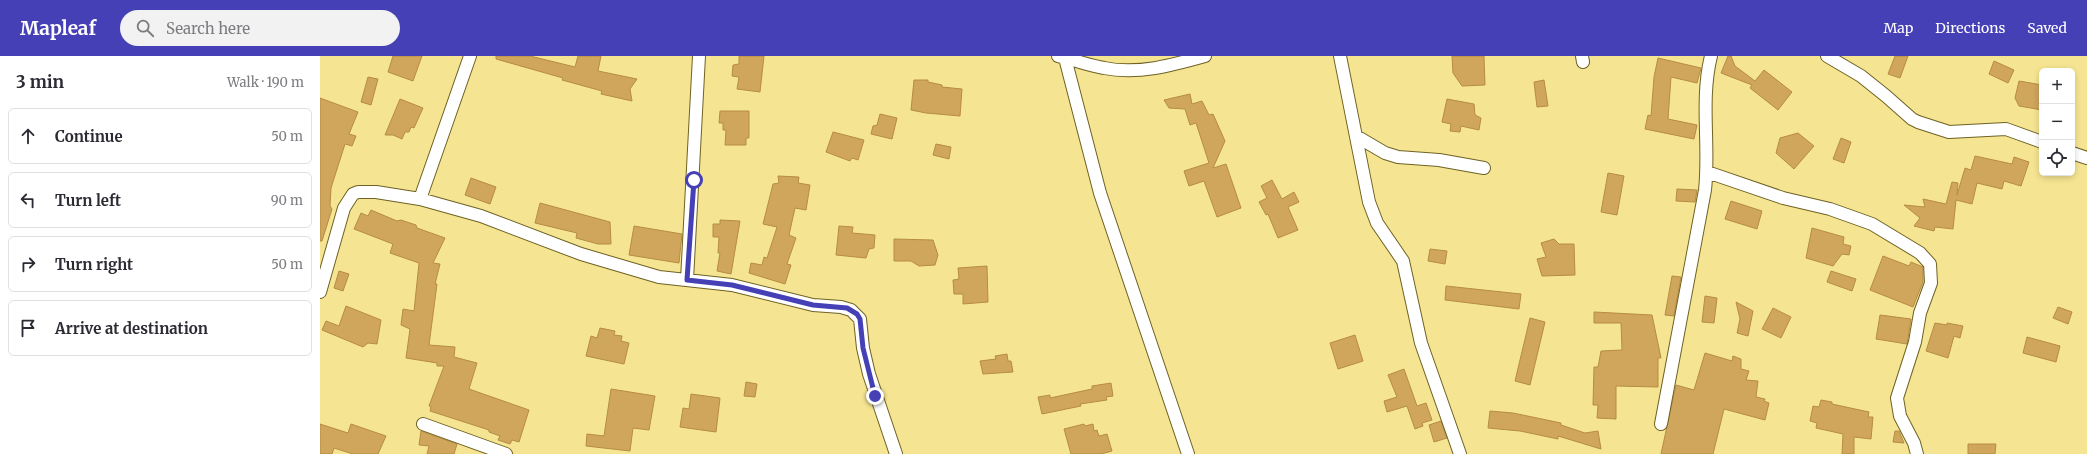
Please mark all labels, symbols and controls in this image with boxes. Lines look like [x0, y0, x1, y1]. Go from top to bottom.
search box [120, 10, 400, 46]
text: Mapleaf [20, 16, 96, 40]
icon: search [134, 17, 156, 39]
text: Search here [166, 19, 250, 38]
text: Map [1883, 19, 1913, 37]
text: Directions [1935, 19, 2005, 37]
text: Saved [2027, 19, 2067, 37]
map controls [2039, 68, 2075, 176]
button: + [2039, 68, 2075, 104]
text: 3 min [16, 71, 64, 93]
text: Walk · 190 m [227, 74, 304, 91]
button: − [2039, 104, 2075, 140]
icon: ahead [17, 125, 39, 147]
text: Continue [55, 127, 123, 146]
text: 50 m [271, 128, 303, 145]
button: locate [2039, 140, 2075, 176]
route start [685, 171, 703, 189]
icon: left [17, 189, 39, 211]
text: Turn left [55, 191, 121, 210]
text: 90 m [271, 192, 303, 209]
icon: right [17, 253, 39, 275]
text: Turn right [55, 255, 133, 274]
text: 50 m [271, 256, 303, 273]
icon: arrive [17, 317, 39, 339]
text: Arrive at destination [55, 319, 208, 338]
route end [866, 387, 884, 405]

